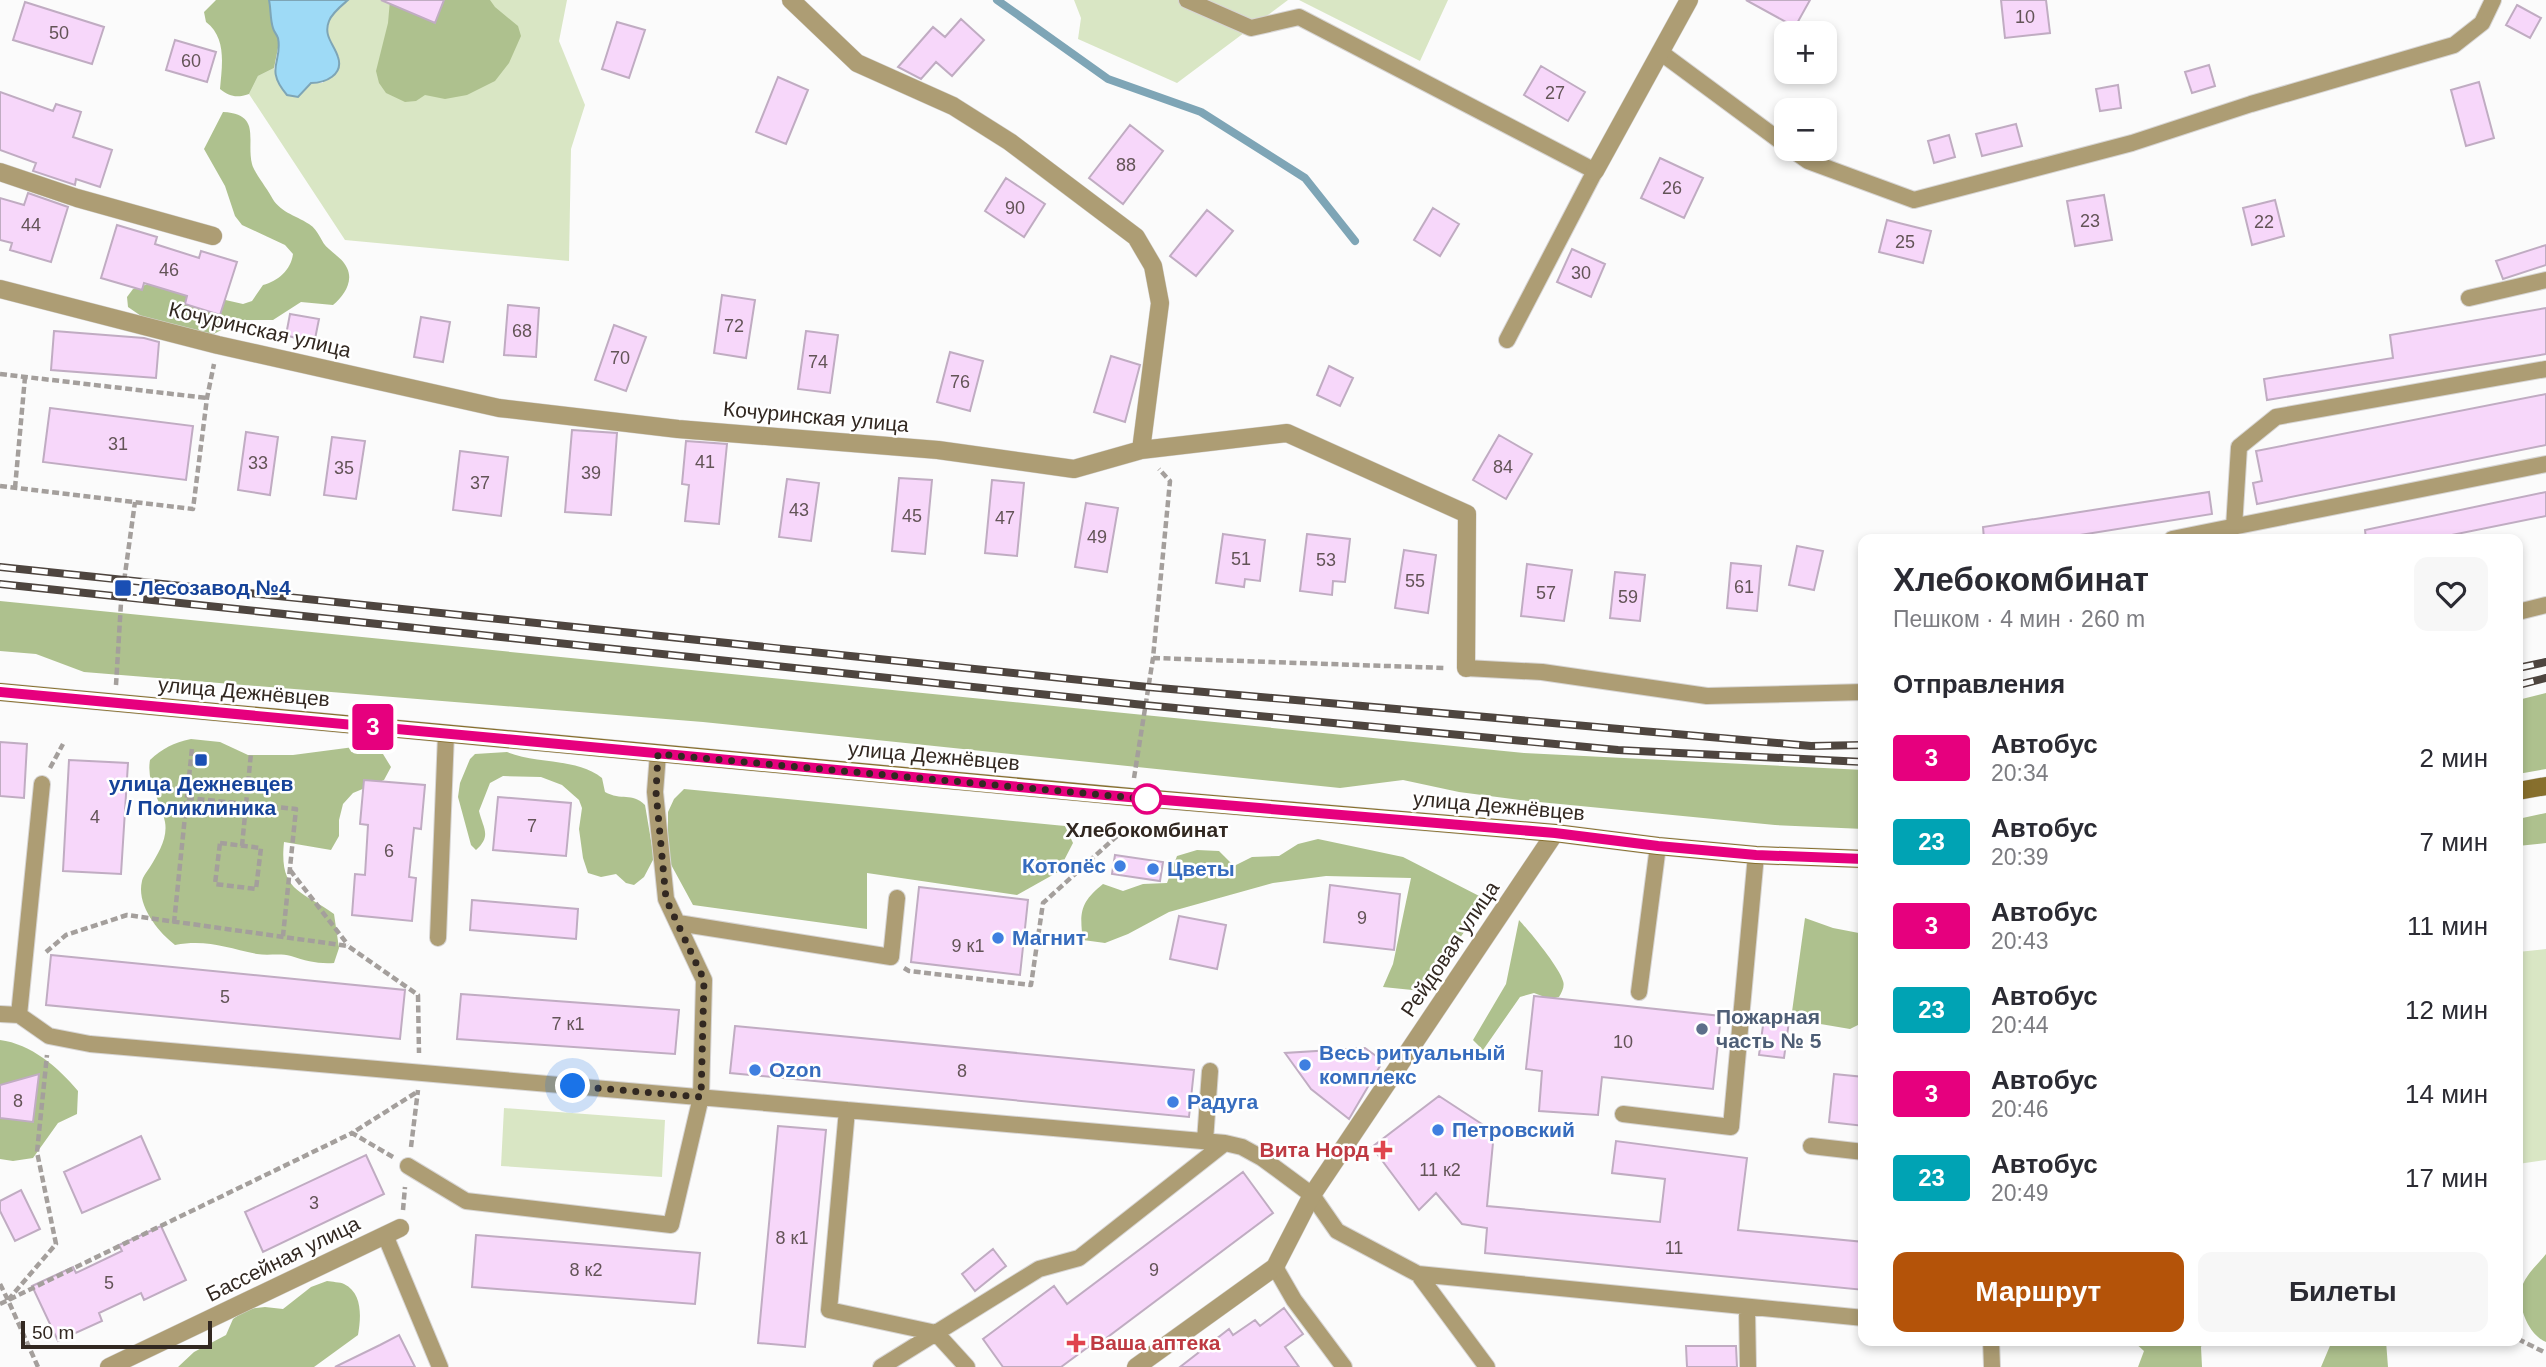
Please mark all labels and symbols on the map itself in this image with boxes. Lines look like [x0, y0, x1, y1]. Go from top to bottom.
house number: 10 [2015, 7, 2035, 27]
house number: 50 [49, 23, 69, 43]
house number: 60 [181, 51, 201, 71]
house number: 27 [1545, 83, 1565, 103]
house number: 88 [1116, 155, 1136, 175]
house number: 26 [1662, 178, 1682, 198]
house number: 90 [1005, 198, 1025, 218]
house number: 23 [2080, 211, 2100, 231]
house number: 22 [2254, 212, 2274, 232]
house number: 44 [21, 215, 41, 235]
house number: 25 [1895, 232, 1915, 252]
house number: 46 [159, 260, 179, 280]
house number: 30 [1571, 263, 1591, 283]
street label: Кочуринская улица [167, 297, 354, 362]
house number: 72 [724, 316, 744, 336]
house number: 68 [512, 321, 532, 341]
house number: 70 [610, 348, 630, 368]
house number: 74 [808, 352, 828, 372]
house number: 76 [950, 372, 970, 392]
street label: Кочуринская улица [722, 397, 910, 436]
house number: 31 [108, 434, 128, 454]
house number: 41 [695, 452, 715, 472]
house number: 33 [248, 453, 268, 473]
house number: 84 [1493, 457, 1513, 477]
house number: 35 [334, 458, 354, 478]
house number: 39 [581, 463, 601, 483]
house number: 37 [470, 473, 490, 493]
house number: 43 [789, 500, 809, 520]
house number: 45 [902, 506, 922, 526]
house number: 47 [995, 508, 1015, 528]
house number: 49 [1087, 527, 1107, 547]
house number: 51 [1231, 549, 1251, 569]
house number: 53 [1316, 550, 1336, 570]
house number: 55 [1405, 571, 1425, 591]
place label: Лесозавод №4 [139, 576, 291, 599]
house number: 61 [1734, 577, 1754, 597]
marker: Лесозавод №4 [113, 578, 133, 598]
house number: 57 [1536, 583, 1556, 603]
house number: 59 [1618, 587, 1638, 607]
street label: улица Дежнёвцев [157, 673, 331, 710]
line badge: 3 [350, 704, 396, 750]
street label: улица Дежнёвцев [847, 737, 1021, 774]
marker: улица Дежневцев / Поликлиника [193, 752, 209, 768]
place label: улица Дежневцев / Поликлиника [109, 772, 293, 819]
marker: Хлебокомбинат [1132, 784, 1162, 814]
street label: улица Дежнёвцев [1412, 787, 1586, 824]
house number: 4 [90, 807, 100, 827]
house number: 7 [527, 816, 537, 836]
place label: Хлебокомбинат [1066, 818, 1228, 841]
house number: 6 [384, 841, 394, 861]
place label: Котопёс [1022, 854, 1106, 877]
place label: Цветы [1167, 857, 1235, 880]
marker: Котопёс [1112, 858, 1128, 874]
marker: Цветы [1145, 861, 1161, 877]
street label: Рейдовая улица [1396, 877, 1503, 1021]
house number: 9 [1357, 908, 1367, 928]
place label: Магнит [1012, 926, 1086, 949]
marker: Магнит [990, 930, 1006, 946]
house number: 9 к1 [952, 936, 984, 956]
house number: 5 [220, 987, 230, 1007]
place label: Пожарная часть № 5 [1716, 1005, 1822, 1052]
house number: 7 к1 [552, 1014, 584, 1034]
marker: Пожарная часть № 5 [1694, 1021, 1710, 1037]
house number: 10 [1613, 1032, 1633, 1052]
place label: Весь ритуальный комплекс [1319, 1041, 1505, 1088]
marker: Весь ритуальный комплекс [1297, 1057, 1313, 1073]
place label: Ozon [769, 1058, 822, 1081]
house number: 8 [957, 1061, 967, 1081]
marker: Ozon [747, 1062, 763, 1078]
your location [555, 1068, 590, 1103]
place label: Радуга [1187, 1090, 1258, 1113]
house number: 8 [13, 1091, 23, 1111]
marker: Радуга [1165, 1094, 1181, 1110]
place label: Петровский [1452, 1118, 1575, 1141]
marker: Петровский [1430, 1122, 1446, 1138]
place label: Вита Норд [1259, 1138, 1369, 1161]
marker: Вита Норд [1375, 1142, 1391, 1158]
house number: 11 к2 [1419, 1160, 1461, 1180]
house number: 3 [309, 1193, 319, 1213]
street label: Бассейная улица [202, 1211, 364, 1306]
house number: 8 к1 [776, 1228, 808, 1248]
house number: 11 [1665, 1238, 1683, 1258]
house number: 8 к2 [570, 1260, 602, 1280]
house number: 9 [1149, 1260, 1159, 1280]
house number: 5 [104, 1273, 114, 1293]
scale bar [21, 1318, 212, 1350]
place label: Ваша аптека [1090, 1331, 1221, 1354]
marker: Ваша аптека [1068, 1335, 1084, 1351]

